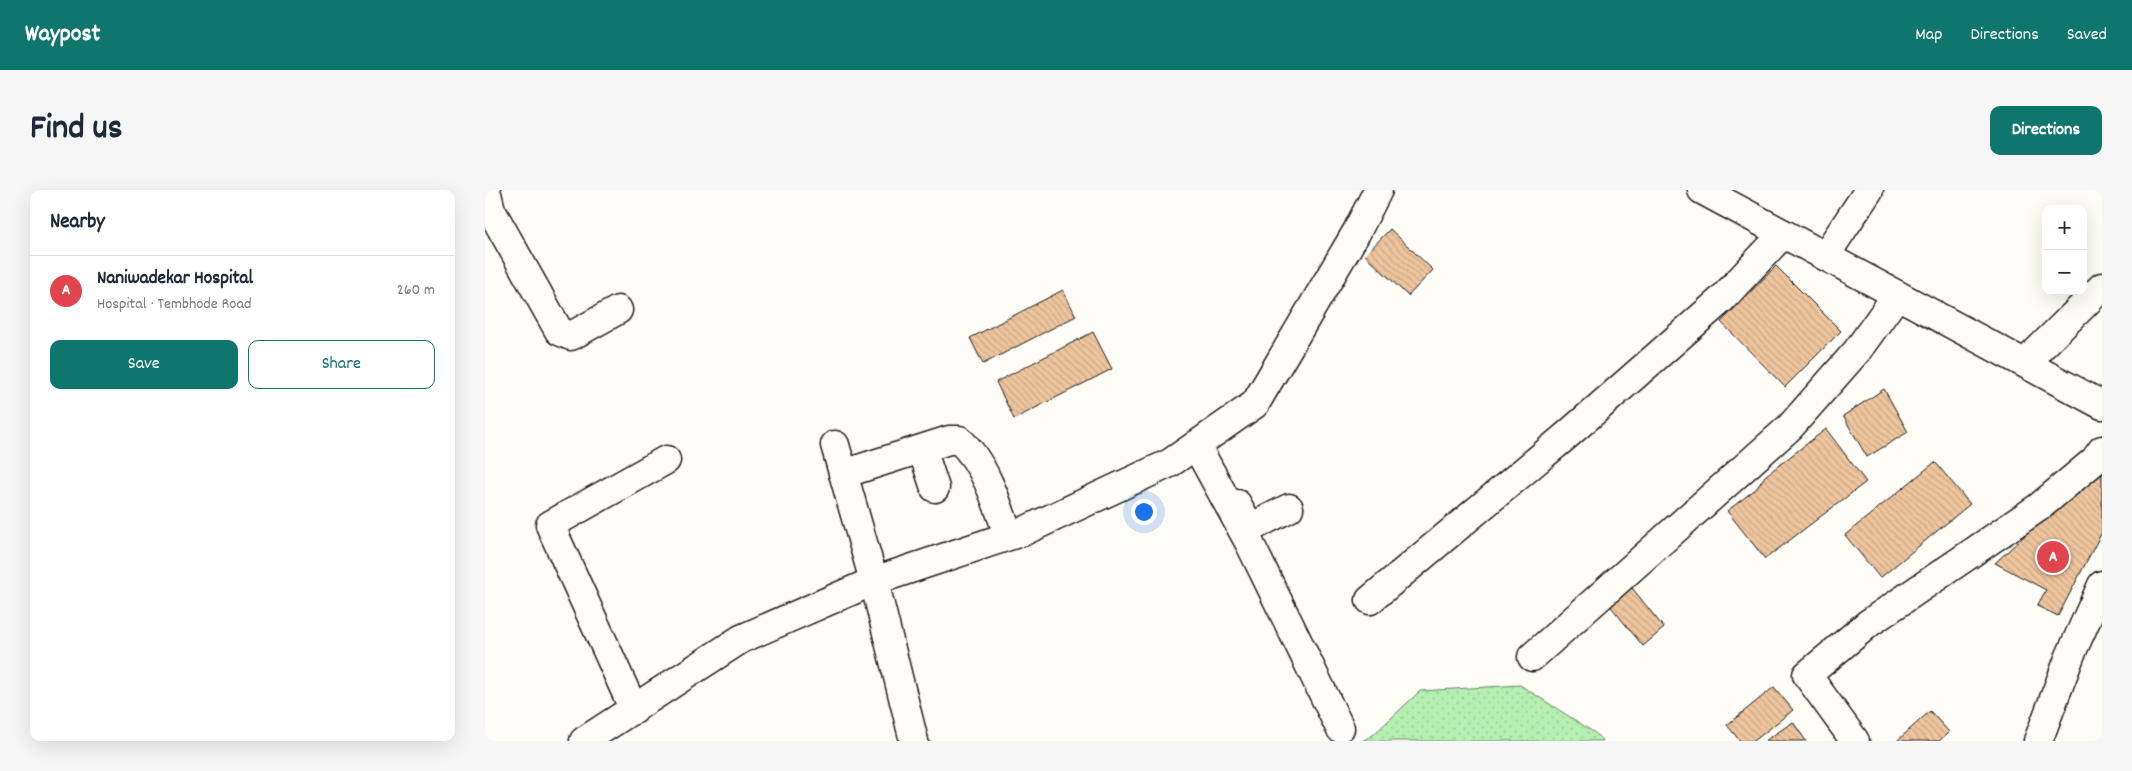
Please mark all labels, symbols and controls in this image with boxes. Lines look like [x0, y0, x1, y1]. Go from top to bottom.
text: Waypost [25, 18, 100, 52]
text: Map [1915, 23, 1942, 48]
text: Directions [1970, 23, 2039, 48]
text: Saved [2067, 23, 2107, 48]
text: Find us [30, 105, 122, 155]
button: Directions [1990, 106, 2102, 155]
map controls [2042, 205, 2087, 295]
button: + [2042, 205, 2087, 250]
text: Nearby [50, 208, 105, 238]
button: − [2042, 250, 2087, 295]
text: Naniwadekar Hospital [97, 266, 253, 293]
text: A [62, 279, 70, 302]
text: 260 m [397, 279, 435, 302]
text: Hospital · Tembhode Road [97, 293, 252, 316]
button: Save [50, 340, 238, 389]
button: Share [248, 340, 435, 389]
your location [1131, 499, 1157, 525]
pin: A [2037, 538, 2069, 576]

